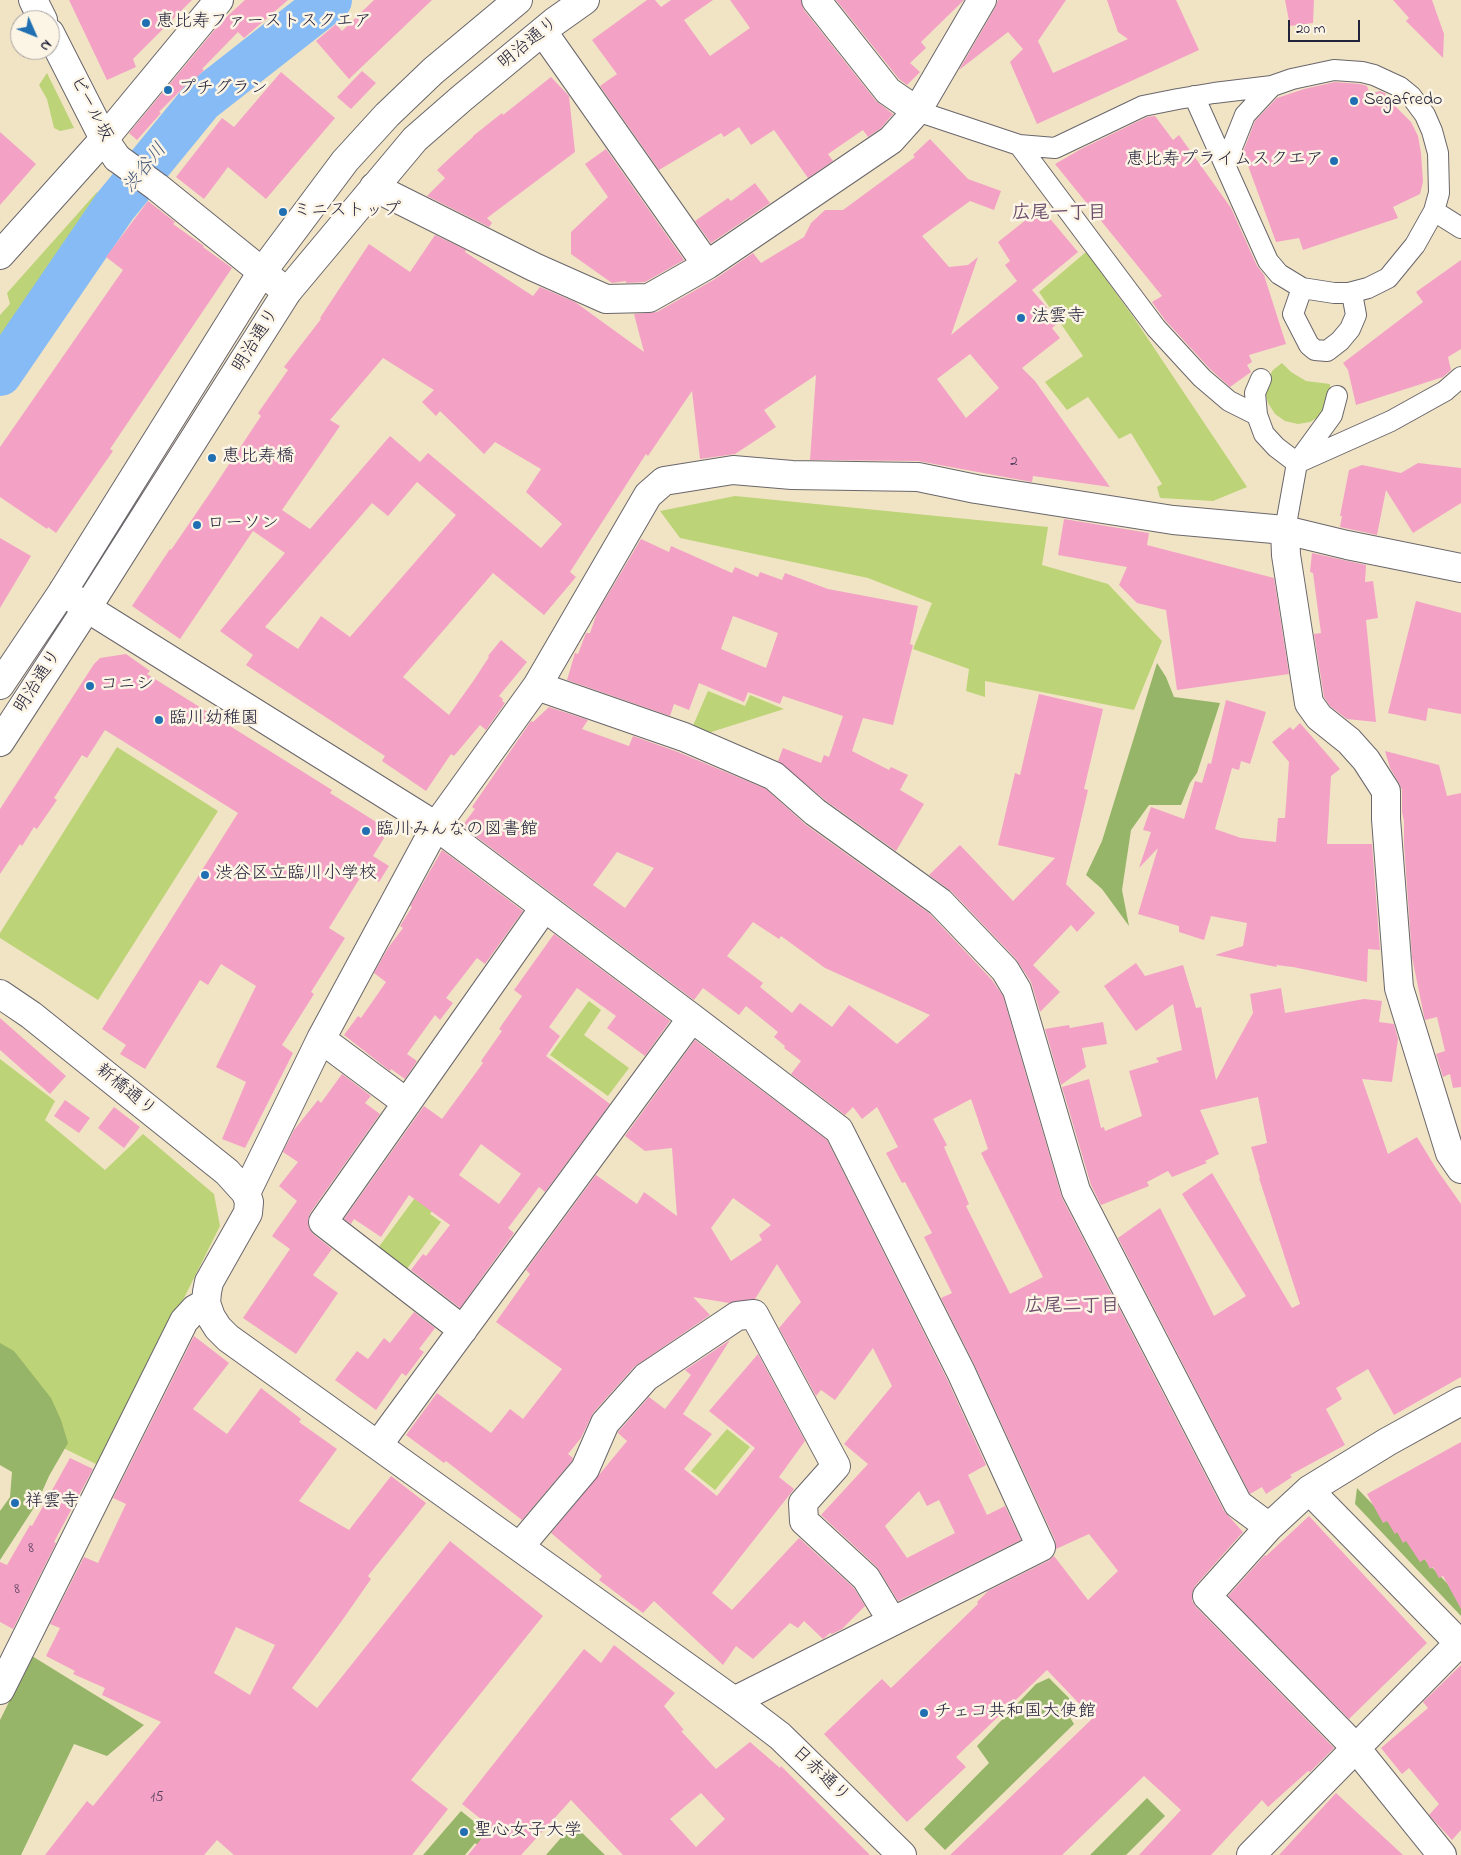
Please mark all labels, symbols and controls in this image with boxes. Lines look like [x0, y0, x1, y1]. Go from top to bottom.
north arrow [10, 10, 60, 60]
scale bar [1291, 10, 1364, 42]
place label: 恵比寿ファーストスクエア [156, 12, 372, 34]
street label: 明治通り [494, 13, 564, 75]
marker: 恵比寿ファーストスクエア [140, 17, 152, 29]
text: 20 m [1296, 18, 1325, 40]
text: N [35, 34, 56, 56]
street label: ビール坂 [64, 73, 116, 145]
place label: プチグラン [178, 79, 268, 101]
marker: プチグラン [162, 84, 174, 96]
place label: Segafredo [1364, 90, 1442, 112]
marker: Segafredo [1348, 95, 1360, 107]
water label: 渋谷川 [119, 140, 173, 198]
place label: 恵比寿プライムスクエア [1126, 150, 1324, 172]
marker: 恵比寿プライムスクエア [1328, 155, 1340, 167]
place label: ミニストップ [293, 201, 401, 223]
district label: 広尾一丁目 [1012, 204, 1106, 226]
marker: ミニストップ [277, 206, 289, 218]
street label: 明治通り [229, 305, 285, 377]
place label: 法雲寺 [1031, 307, 1085, 329]
marker: 法雲寺 [1015, 312, 1027, 324]
place label: 恵比寿橋 [222, 447, 294, 469]
marker: 恵比寿橋 [206, 452, 218, 464]
house number: 2 [1010, 454, 1018, 472]
place label: ローソン [207, 514, 279, 536]
marker: ローソン [191, 519, 203, 531]
street label: 明治通り [10, 646, 68, 718]
place label: コニシ [100, 675, 154, 697]
marker: コニシ [84, 680, 96, 692]
place label: 臨川幼稚園 [169, 709, 259, 731]
marker: 臨川幼稚園 [153, 714, 165, 726]
place label: 臨川みんなの図書館 [376, 820, 538, 842]
marker: 臨川みんなの図書館 [360, 825, 372, 837]
place label: 渋谷区立臨川小学校 [215, 864, 377, 886]
marker: 渋谷区立臨川小学校 [199, 869, 211, 881]
street label: 新橋通り [90, 1060, 160, 1122]
district label: 広尾二丁目 [1025, 1297, 1119, 1319]
place label: 祥雲寺 [25, 1492, 79, 1514]
marker: 祥雲寺 [9, 1497, 21, 1509]
house number: 8 [28, 1541, 34, 1559]
house number: 8 [14, 1582, 20, 1600]
place label: チェコ共和国大使館 [934, 1702, 1096, 1724]
marker: チェコ共和国大使館 [918, 1707, 930, 1719]
street label: 日赤通り [787, 1742, 853, 1808]
house number: 15 [150, 1790, 164, 1808]
place label: 聖心女子大学 [474, 1821, 582, 1843]
marker: 聖心女子大学 [458, 1826, 470, 1838]

